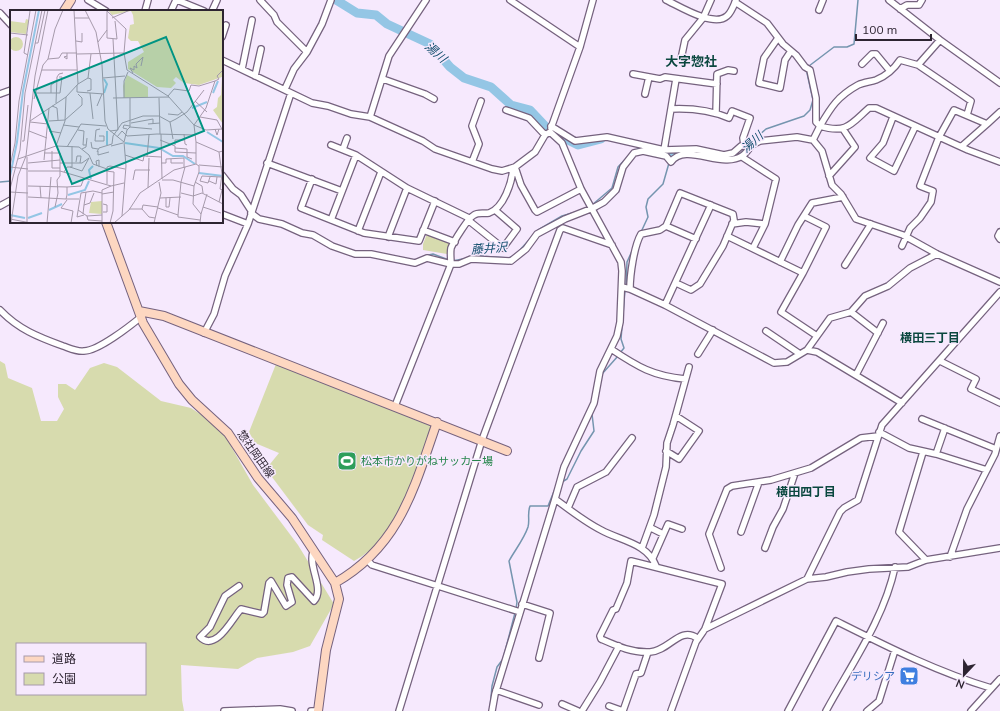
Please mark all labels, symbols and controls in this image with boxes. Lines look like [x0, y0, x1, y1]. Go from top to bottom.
inset map [10, 10, 223, 223]
scale bar [856, 16, 931, 42]
text: 100 m [862, 22, 897, 37]
water label: 湯川 [422, 38, 451, 67]
district label: 大字惣社 [665, 53, 717, 69]
water label: 湯川 [738, 127, 767, 156]
water label: 藤井沢 [471, 239, 509, 257]
district label: 横田三丁目 [900, 330, 960, 345]
street label: 惣社岡田線 [234, 427, 278, 481]
sports icon: 松本市かりがねサッカー場 [336, 450, 358, 472]
place label: 松本市かりがねサッカー場 [361, 454, 493, 468]
district label: 横田四丁目 [776, 484, 836, 499]
legend [16, 643, 146, 695]
text: 道路 [52, 651, 76, 666]
north arrow [944, 655, 984, 695]
supermarket icon: デリシア [898, 665, 920, 687]
place label: デリシア [851, 669, 895, 683]
text: 公園 [52, 671, 76, 686]
text: N [954, 676, 967, 692]

